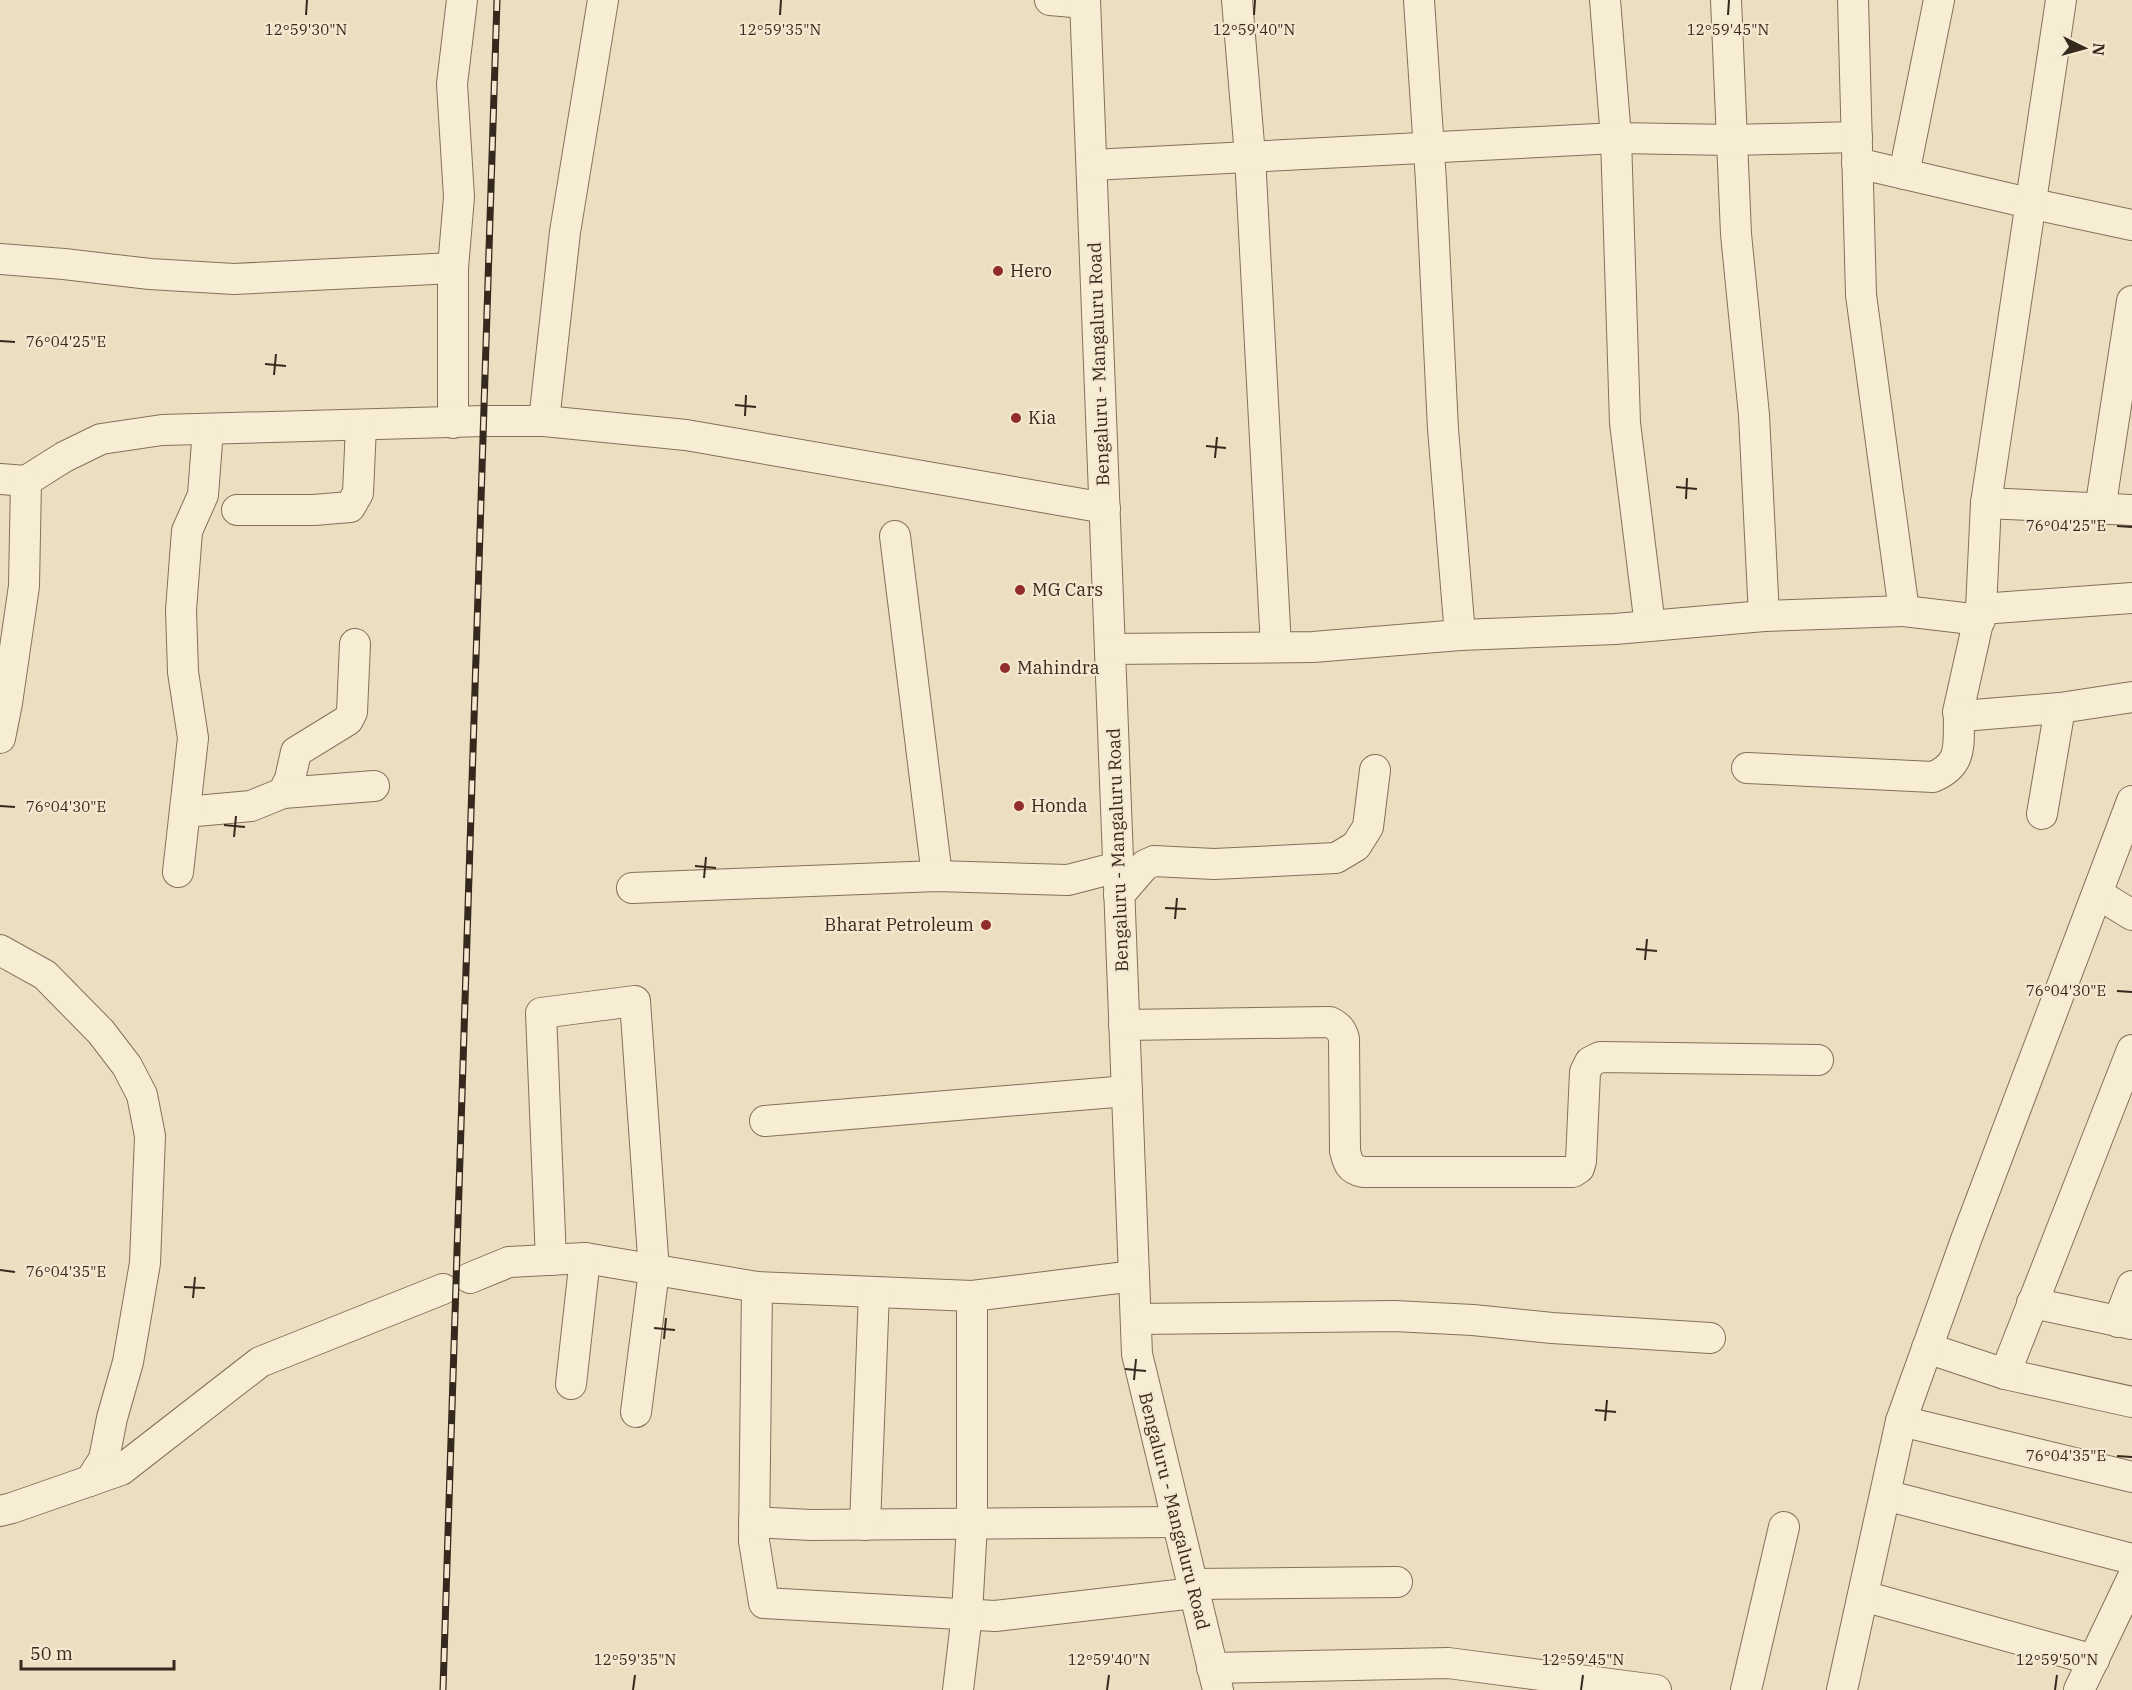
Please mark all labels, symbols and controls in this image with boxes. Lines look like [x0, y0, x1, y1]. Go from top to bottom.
north arrow [2054, 18, 2114, 78]
text: 12°59'30"N [265, 20, 347, 39]
text: 12°59'35"N [739, 20, 821, 39]
text: 12°59'40"N [1213, 20, 1295, 39]
text: 12°59'45"N [1687, 20, 1769, 39]
text: N [2088, 42, 2109, 56]
street label: Bengaluru - Mangaluru Road [1083, 242, 1114, 486]
place label: Hero [1010, 259, 1052, 282]
marker: Hero [991, 264, 1005, 278]
text: 76°04'25"E [26, 332, 106, 351]
place label: Kia [1028, 406, 1056, 429]
marker: Kia [1009, 411, 1023, 425]
text: 76°04'25"E [2026, 516, 2106, 535]
place label: MG Cars [1032, 578, 1103, 601]
marker: MG Cars [1013, 583, 1027, 597]
place label: Mahindra [1017, 656, 1100, 679]
marker: Mahindra [998, 661, 1012, 675]
street label: Bengaluru - Mangaluru Road [1102, 728, 1133, 972]
place label: Honda [1031, 794, 1088, 817]
text: 76°04'30"E [26, 797, 106, 816]
marker: Honda [1012, 799, 1026, 813]
place label: Bharat Petroleum [824, 913, 974, 936]
marker: Bharat Petroleum [979, 918, 993, 932]
text: 76°04'30"E [2026, 981, 2106, 1000]
text: 76°04'35"E [26, 1262, 106, 1281]
street label: Bengaluru - Mangaluru Road [1134, 1390, 1215, 1632]
text: 76°04'35"E [2026, 1446, 2106, 1465]
scale bar [21, 1633, 174, 1671]
text: 50 m [30, 1642, 73, 1665]
text: 12°59'35"N [594, 1650, 676, 1669]
text: 12°59'40"N [1068, 1650, 1150, 1669]
text: 12°59'45"N [1542, 1650, 1624, 1669]
text: 12°59'50"N [2016, 1650, 2098, 1669]

